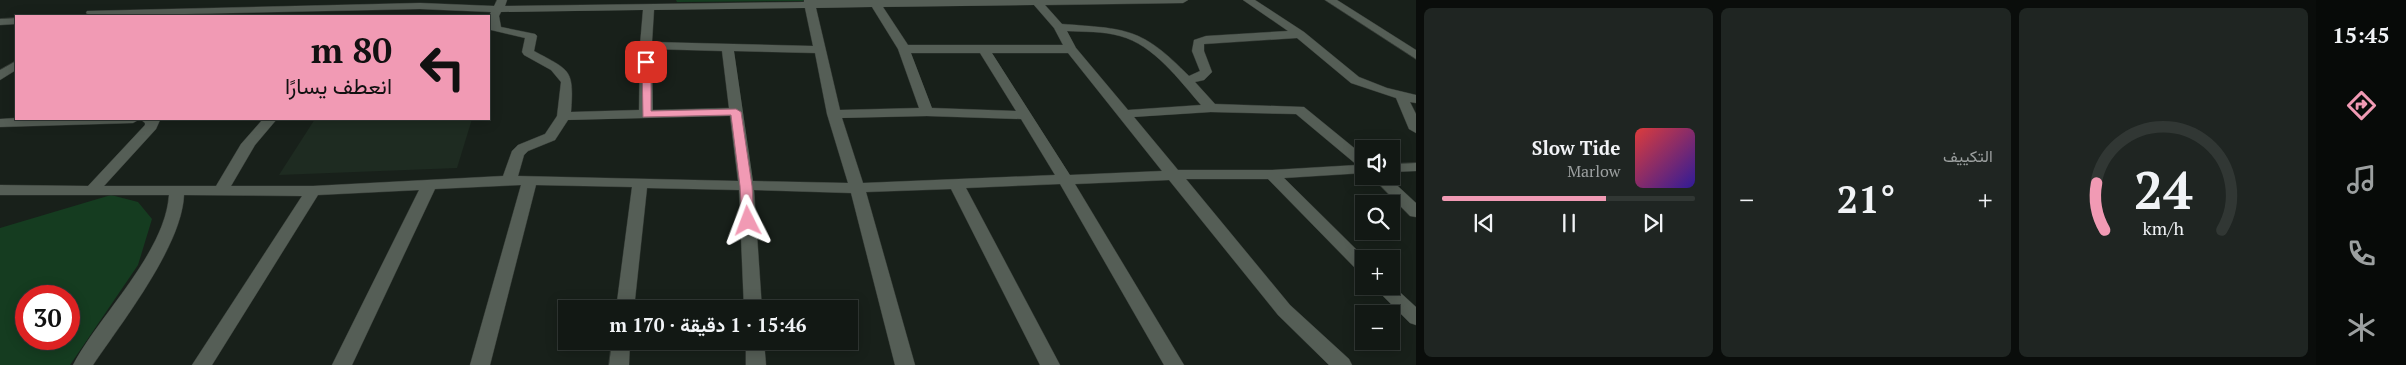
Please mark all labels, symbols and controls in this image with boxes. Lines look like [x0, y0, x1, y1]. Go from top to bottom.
text: 15:45 [2332, 20, 2390, 49]
text: 80 m [311, 27, 392, 73]
icon: left [410, 35, 475, 100]
pin [625, 41, 667, 83]
icon: arrive [632, 48, 660, 76]
text: انعطف يسارًا [285, 71, 392, 100]
icon: directions [2344, 88, 2379, 123]
text: Slow Tide [1532, 135, 1620, 160]
map controls [1355, 140, 1400, 350]
button: sound [1355, 140, 1400, 185]
text: التكييف [1943, 145, 1993, 167]
text: 24 [2134, 155, 2193, 224]
text: Marlow [1567, 160, 1620, 182]
icon: music [2344, 162, 2379, 197]
text: 21° [1837, 174, 1895, 224]
text: − [1739, 181, 1754, 218]
text: + [1978, 181, 1993, 218]
position arrow [721, 194, 773, 246]
button: search [1355, 195, 1400, 240]
icon: previous [1470, 209, 1498, 237]
icon: pause [1555, 209, 1583, 237]
icon: next [1639, 209, 1667, 237]
text: km/h [2143, 216, 2184, 240]
icon: phone [2344, 236, 2379, 271]
button: + [1355, 250, 1400, 295]
speed limit sign: 30 [15, 285, 80, 350]
button: − [1355, 305, 1400, 350]
icon: climate [2344, 310, 2379, 345]
text: 15:46 · 1 دقيقة · 170 m [610, 312, 806, 337]

